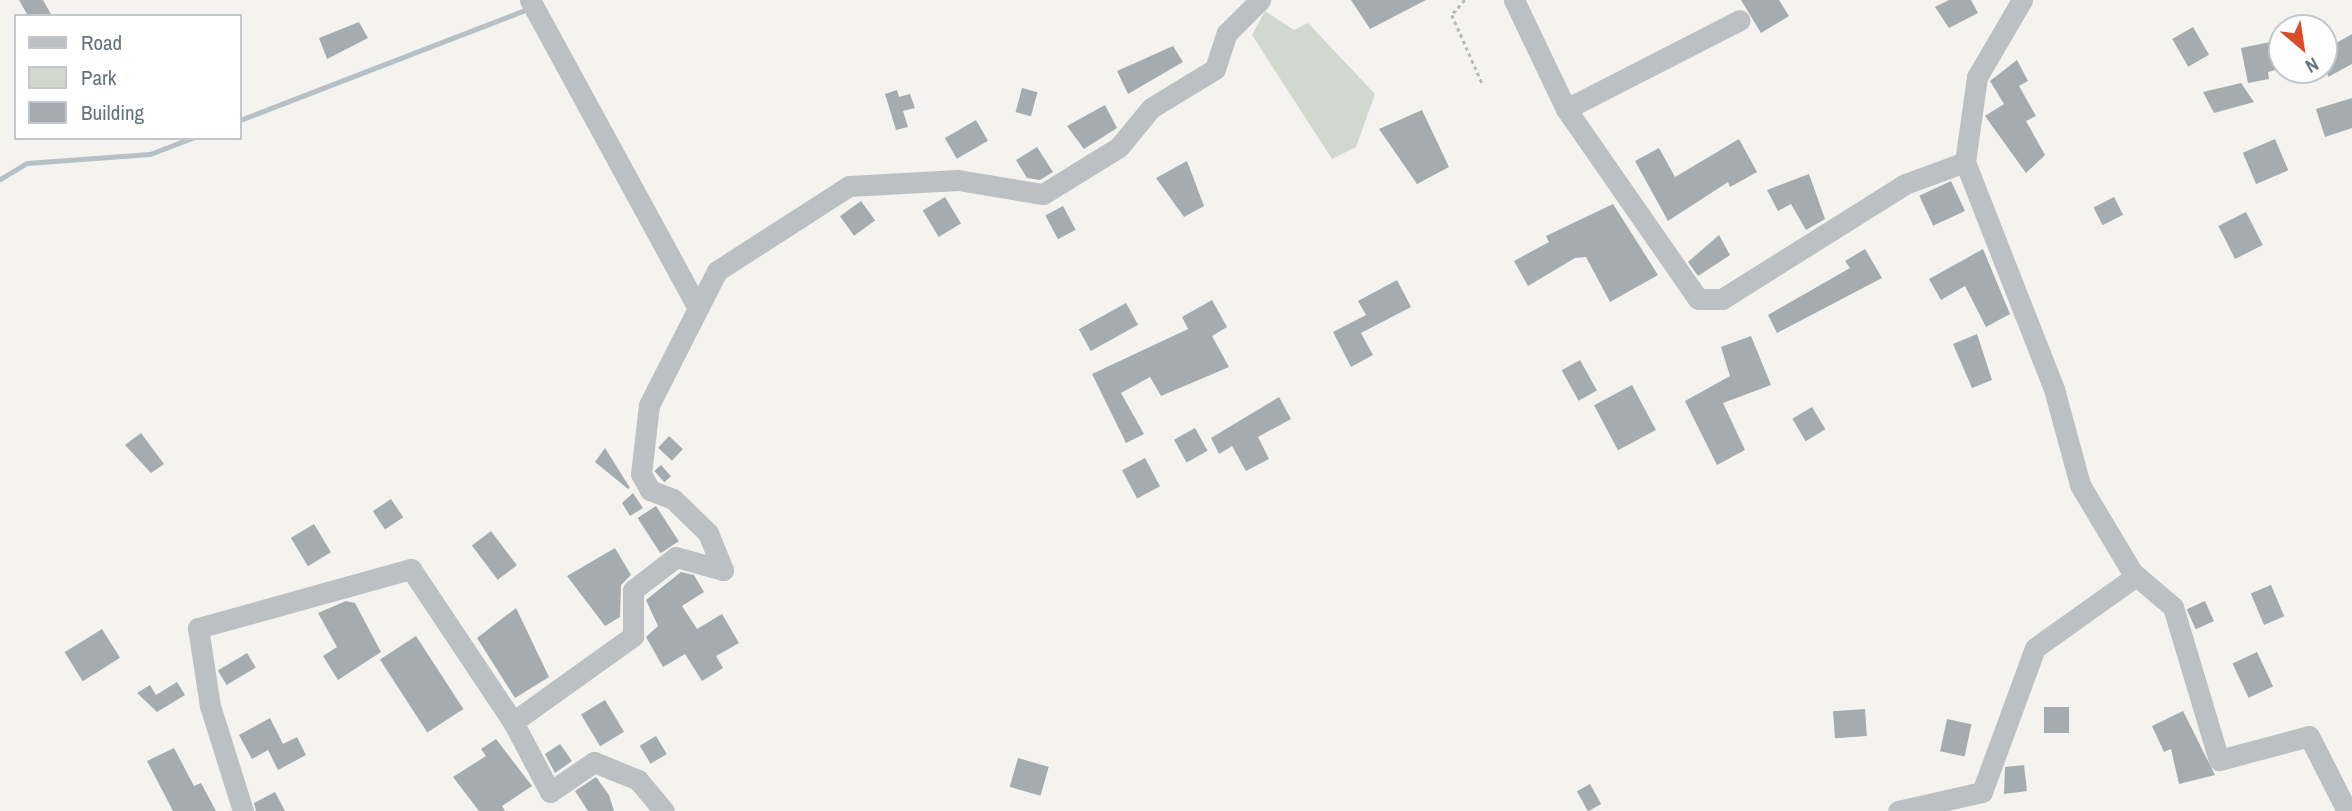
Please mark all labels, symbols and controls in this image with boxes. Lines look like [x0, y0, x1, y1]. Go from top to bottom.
legend [14, 14, 242, 140]
north arrow [2268, 14, 2338, 84]
text: Road [81, 28, 122, 57]
text: N [2301, 52, 2323, 80]
text: Park [81, 63, 116, 92]
text: Building [81, 98, 144, 127]

